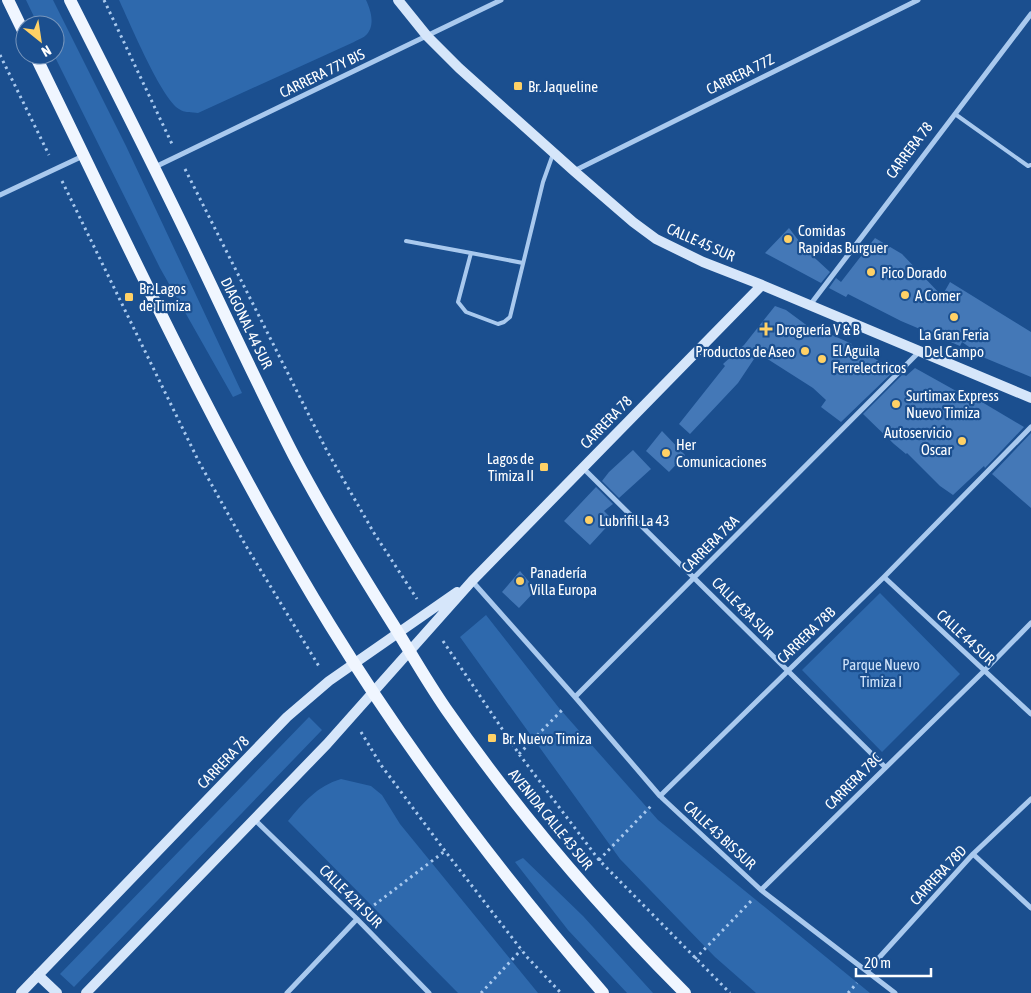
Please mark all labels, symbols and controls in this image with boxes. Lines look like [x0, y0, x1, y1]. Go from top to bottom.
north arrow [15, 15, 65, 65]
text: N [39, 42, 54, 60]
street label: CARRERA 77Y BIS [277, 45, 367, 101]
street label: CARRERA 77Z [703, 50, 777, 98]
place label: Br. Jaqueline [528, 78, 598, 95]
marker: Br. Jaqueline [512, 80, 524, 92]
street label: CARRERA 78 [882, 118, 936, 182]
street label: CALLE 45 SUR [664, 219, 738, 265]
place label: Comidas Rapidas Burguer [798, 222, 888, 256]
marker: Comidas Rapidas Burguer [782, 233, 794, 245]
place label: Pico Dorado [881, 264, 947, 281]
marker: Pico Dorado [865, 266, 877, 278]
street label: DIAGONAL 44 SUR [218, 275, 277, 372]
place label: Br. Lagos de Timiza [139, 280, 191, 314]
place label: A Comer [915, 287, 961, 304]
marker: A Comer [899, 289, 911, 301]
marker: Br. Lagos de Timiza [123, 291, 135, 303]
marker: La Gran Feria Del Campo [948, 311, 960, 323]
place label: Droguería V & B [776, 321, 860, 338]
marker: Droguería V & B [760, 323, 772, 335]
place label: La Gran Feria Del Campo [919, 326, 989, 360]
place label: El Aguila Ferrelectricos [832, 342, 906, 376]
place label: Productos de Aseo [695, 343, 795, 360]
marker: Productos de Aseo [799, 345, 811, 357]
marker: El Aguila Ferrelectricos [816, 353, 828, 365]
place label: Surtimax Express Nuevo Timiza [906, 387, 999, 421]
street label: CARRERA 78 [577, 392, 635, 452]
marker: Surtimax Express Nuevo Timiza [890, 398, 902, 410]
place label: Autoservicio Oscar [884, 424, 953, 458]
marker: Autoservicio Oscar [956, 435, 968, 447]
place label: Her Comunicaciones [676, 436, 767, 470]
marker: Her Comunicaciones [660, 447, 672, 459]
place label: Lagos de Timiza II [487, 450, 534, 484]
marker: Lagos de Timiza II [538, 461, 550, 473]
street label: CARRERA 78A [678, 511, 743, 576]
place label: Lubrifil La 43 [599, 512, 670, 529]
marker: Lubrifil La 43 [583, 514, 595, 526]
place label: Panadería Villa Europa [530, 564, 597, 598]
street label: CALLE 43A SUR [709, 574, 778, 643]
marker: Panadería Villa Europa [514, 575, 526, 587]
street label: CARRERA 78B [774, 603, 838, 667]
street label: CALLE 44 SUR [934, 606, 999, 668]
park label: Parque Nuevo Timiza I [842, 656, 920, 690]
place label: Br. Nuevo Timiza [502, 730, 592, 747]
street label: CARRERA 78 [194, 732, 252, 792]
marker: Br. Nuevo Timiza [486, 732, 498, 744]
street label: CARRERA 78C [821, 749, 885, 813]
street label: AVENIDA CALLE 43 SUR [505, 765, 597, 873]
street label: CALLE 43 BIS SUR [680, 797, 760, 873]
street label: CARRERA 78D [906, 842, 970, 908]
street label: CALLE 42H SUR [316, 861, 386, 931]
scale bar [856, 946, 931, 978]
text: 20 m [864, 954, 891, 971]

